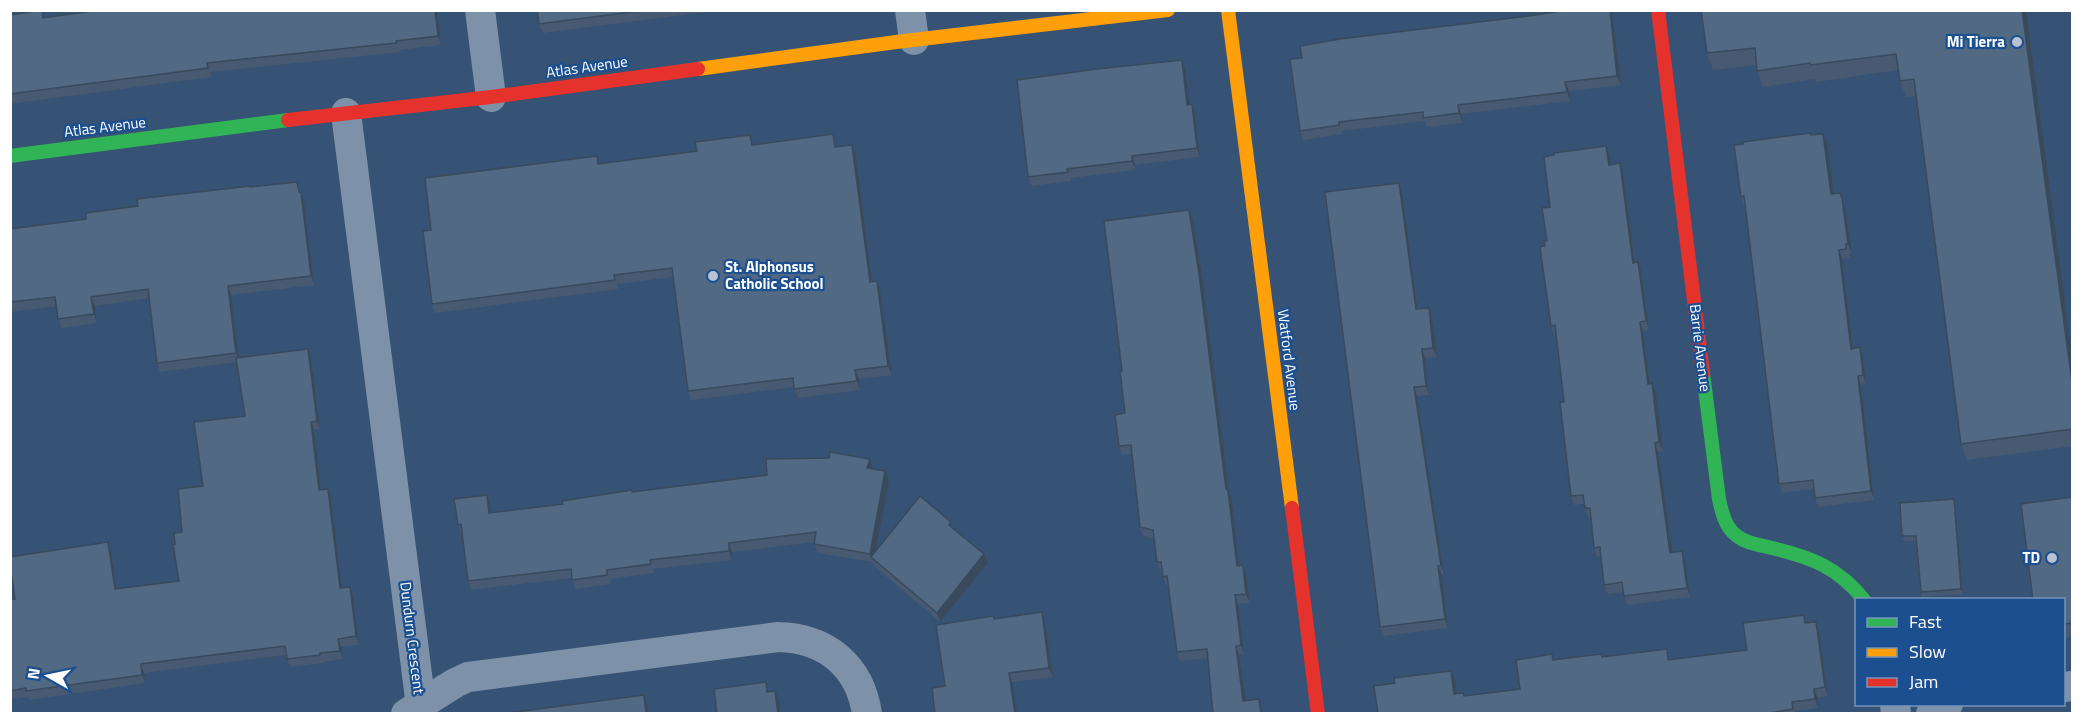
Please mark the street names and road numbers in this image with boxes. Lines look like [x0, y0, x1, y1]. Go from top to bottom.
street label: Atlas Avenue [545, 49, 629, 84]
street label: Atlas Avenue [63, 110, 147, 143]
street label: Barrie Avenue [1684, 303, 1717, 393]
street label: Watford Avenue [1272, 308, 1307, 412]
street label: Dundurn Crescent [394, 580, 431, 696]

